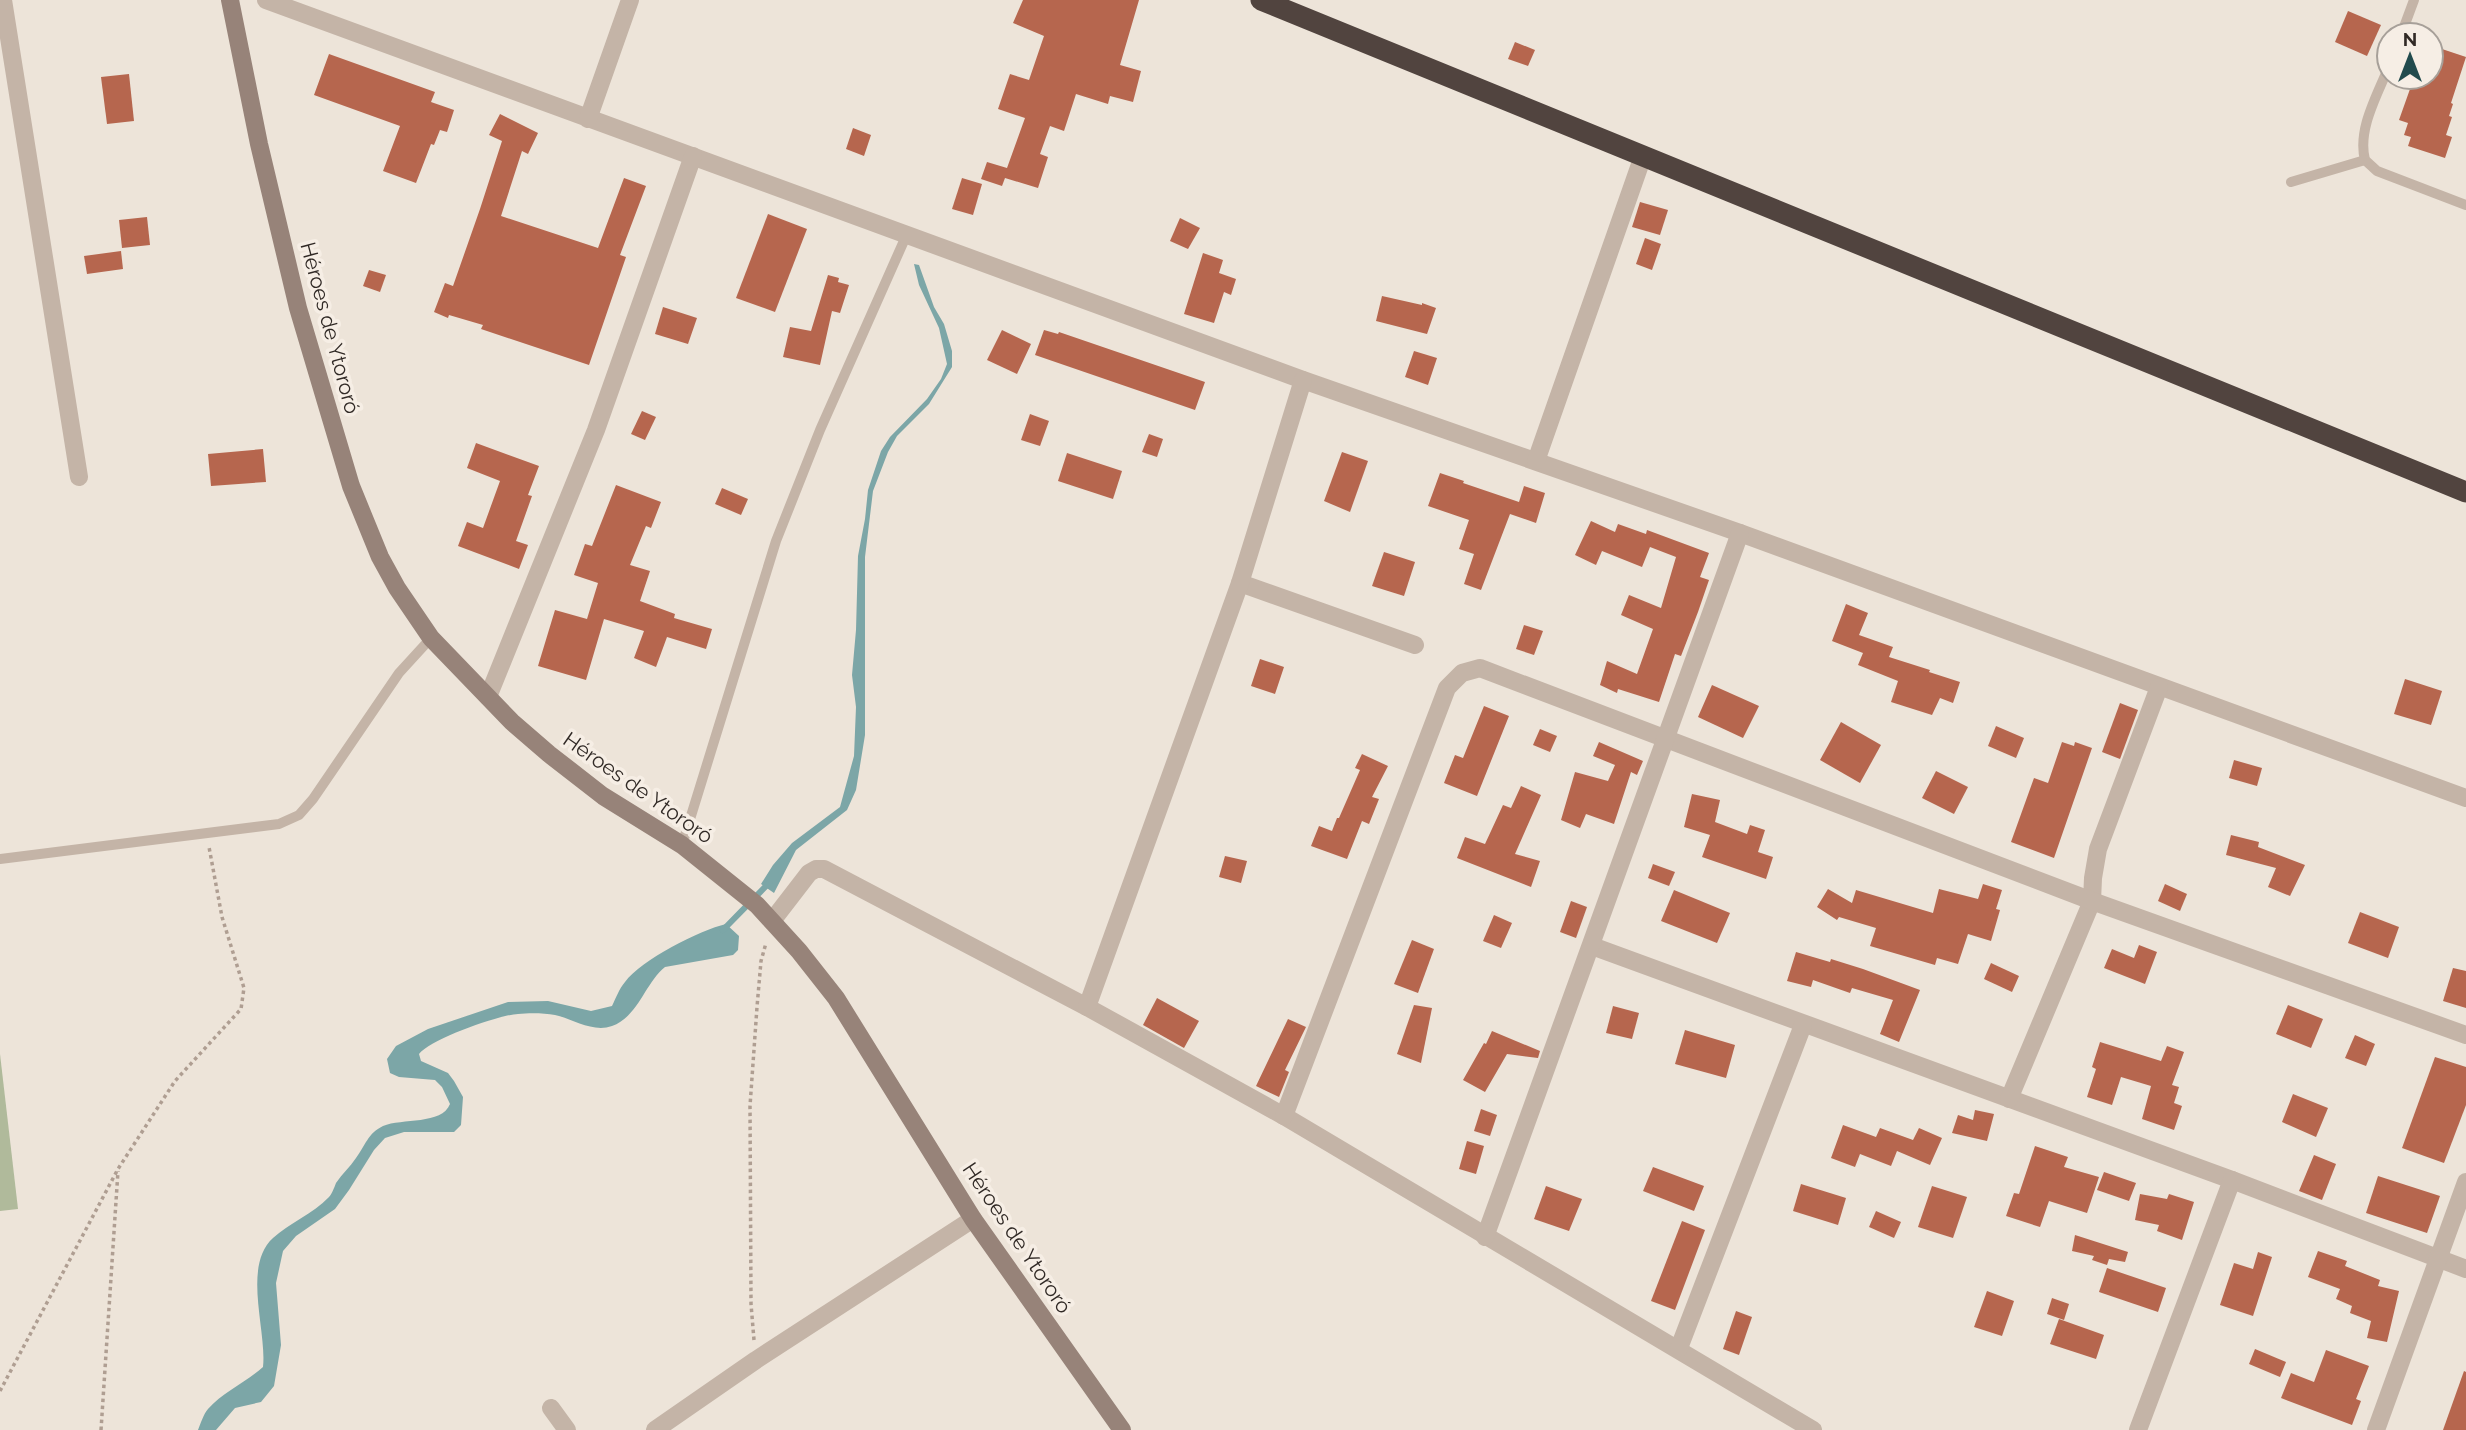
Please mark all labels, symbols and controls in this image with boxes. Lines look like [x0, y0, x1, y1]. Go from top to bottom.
north arrow [2375, 21, 2445, 91]
text: N [2403, 28, 2417, 50]
street label: Héroes de Ytororó [296, 239, 365, 416]
street label: Héroes de Ytororó [559, 727, 718, 849]
street label: Héroes de Ytororó [958, 1157, 1077, 1318]

